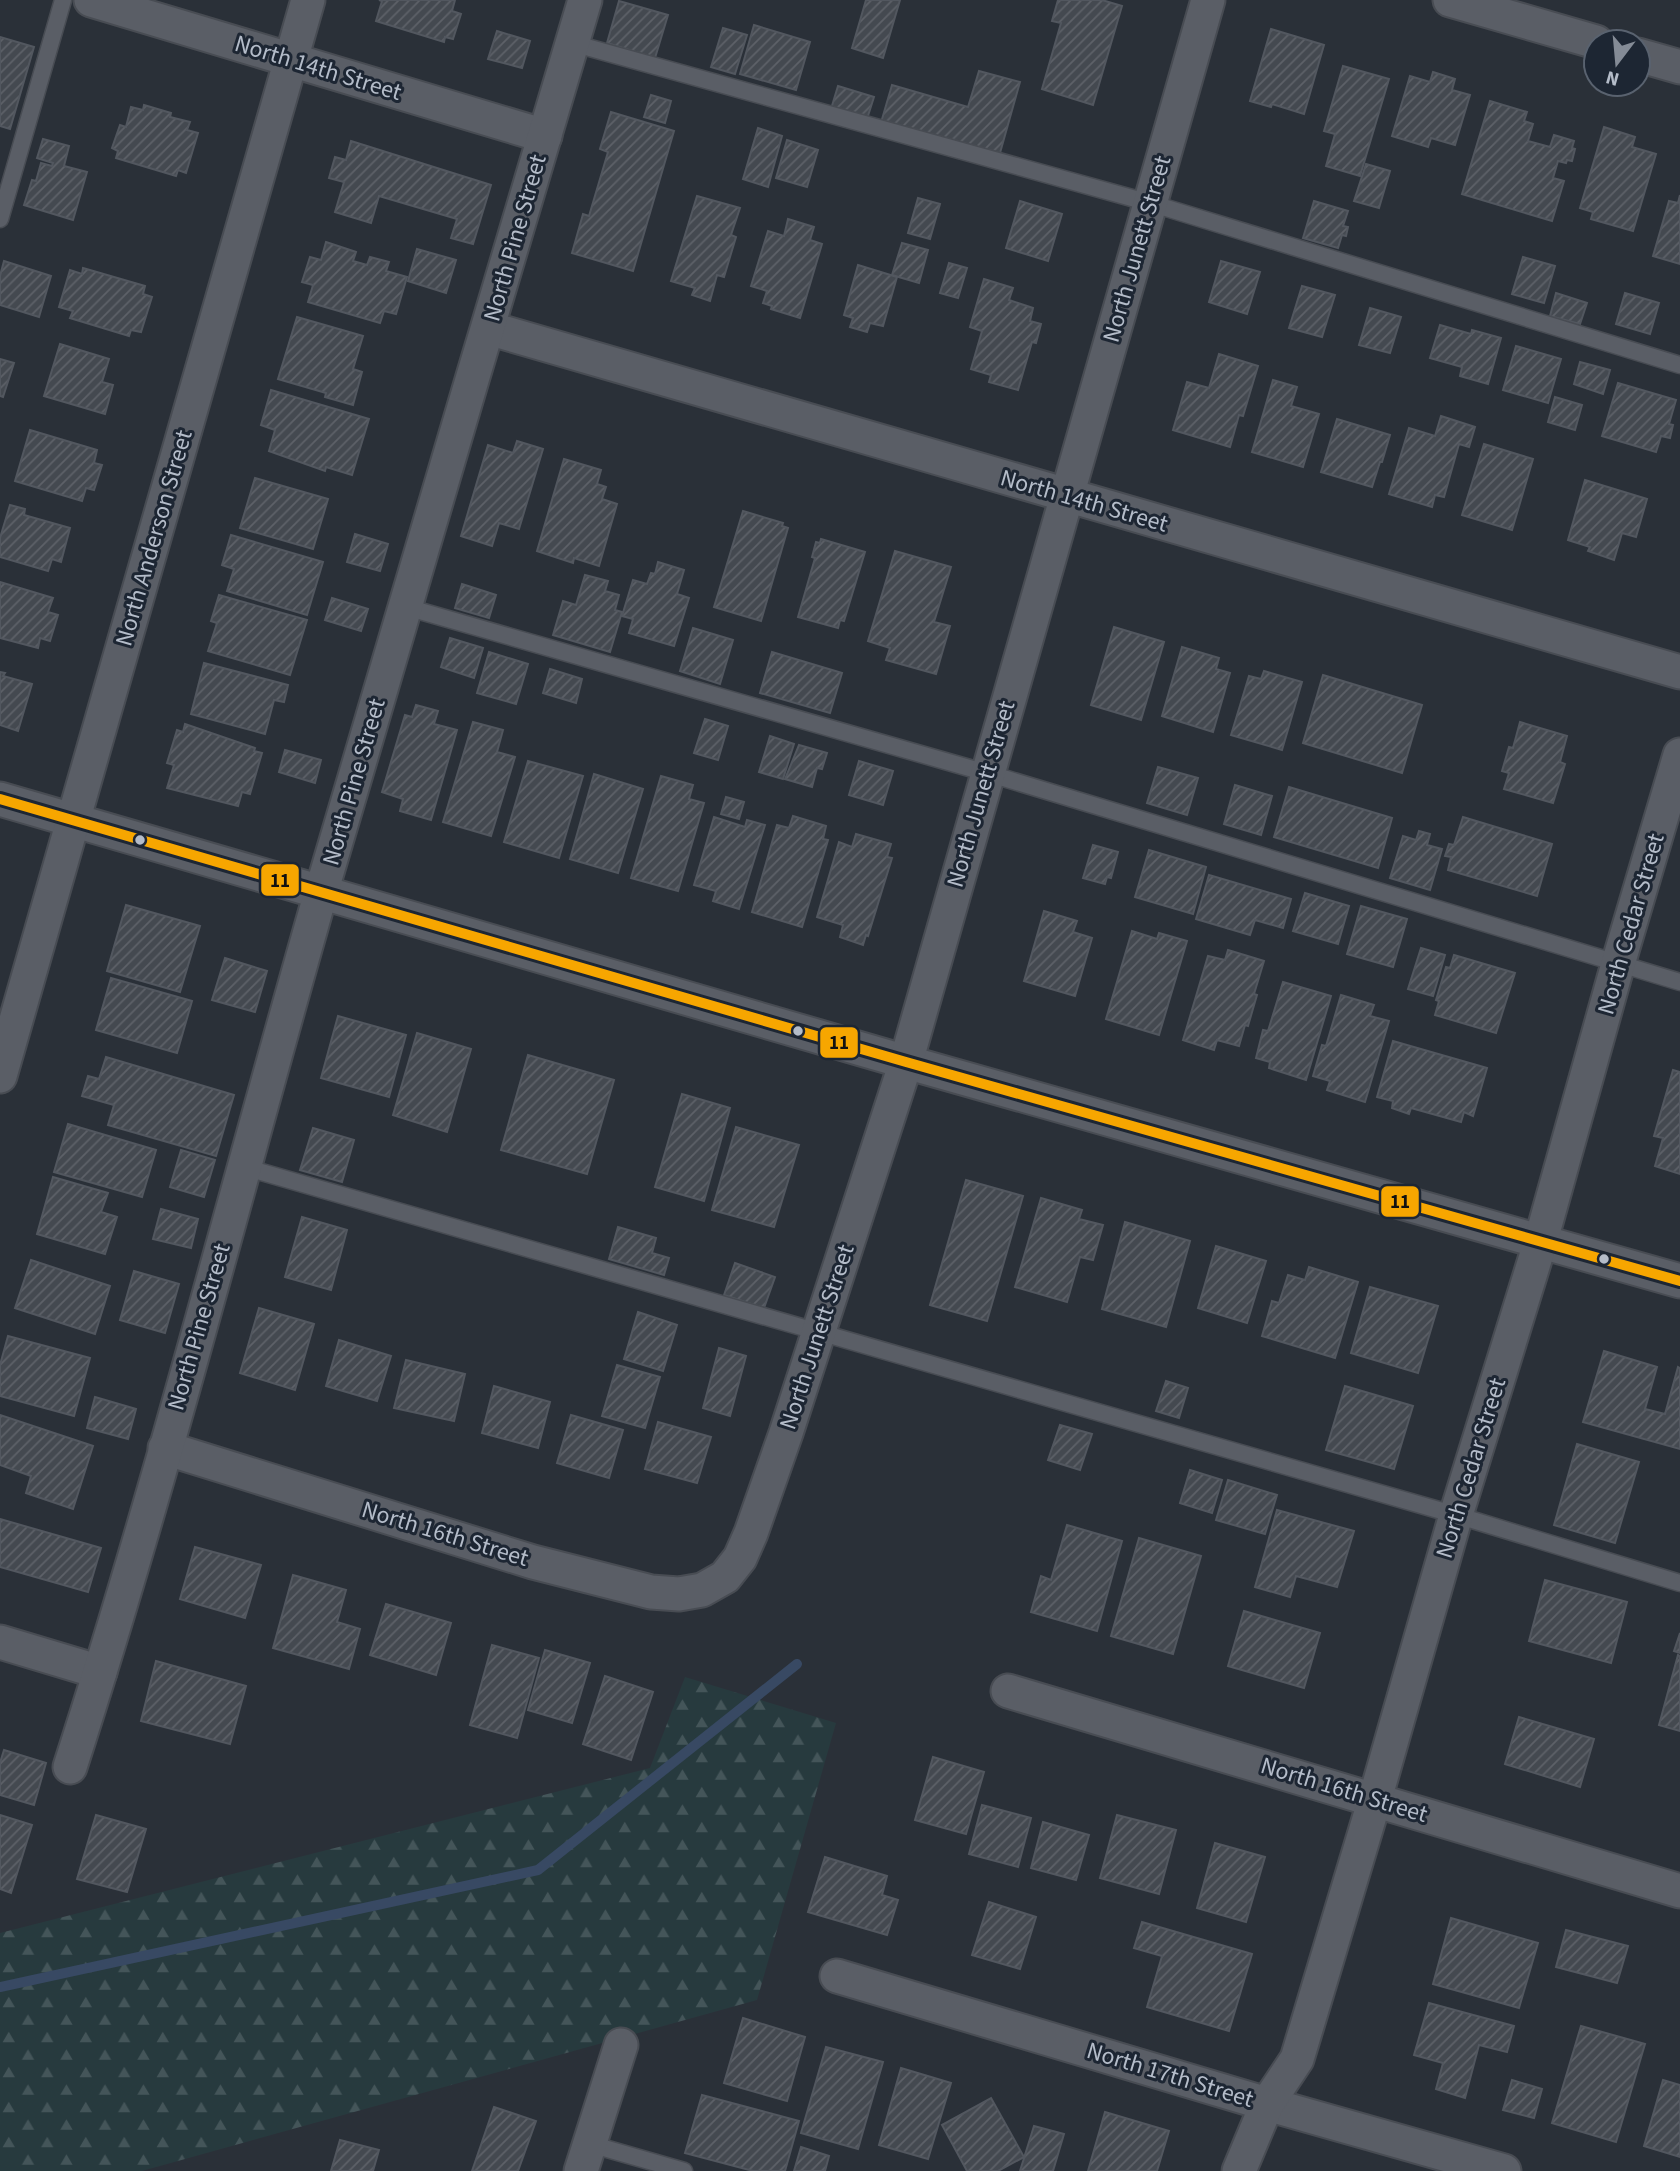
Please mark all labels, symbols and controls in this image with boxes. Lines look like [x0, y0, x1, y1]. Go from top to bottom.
street label: North 14th Street [230, 26, 406, 110]
north arrow [1582, 28, 1652, 98]
text: N [1603, 63, 1623, 93]
street label: North Pine Street [474, 150, 556, 326]
street label: North Junett Street [1094, 151, 1180, 347]
street label: North Anderson Street [106, 426, 202, 650]
street label: North 14th Street [996, 460, 1172, 542]
street label: North Pine Street [313, 694, 395, 870]
street label: North Junett Street [938, 696, 1024, 892]
street label: North Cedar Street [1588, 829, 1674, 1019]
unlabelled marker [133, 833, 147, 847]
line badge: 11 [260, 863, 300, 897]
text: 11 [270, 868, 290, 895]
unlabelled marker [791, 1024, 805, 1038]
line badge: 11 [819, 1026, 859, 1059]
text: 11 [829, 1030, 849, 1057]
line badge: 11 [1380, 1185, 1420, 1218]
text: 11 [1390, 1189, 1410, 1216]
street label: North Pine Street [158, 1239, 240, 1415]
street label: North Junett Street [771, 1240, 863, 1434]
unlabelled marker [1597, 1252, 1611, 1266]
street label: North Cedar Street [1427, 1373, 1515, 1563]
street label: North 16th Street [357, 1492, 533, 1576]
street label: North 16th Street [1256, 1748, 1432, 1832]
street label: North 17th Street [1082, 2033, 1258, 2117]

